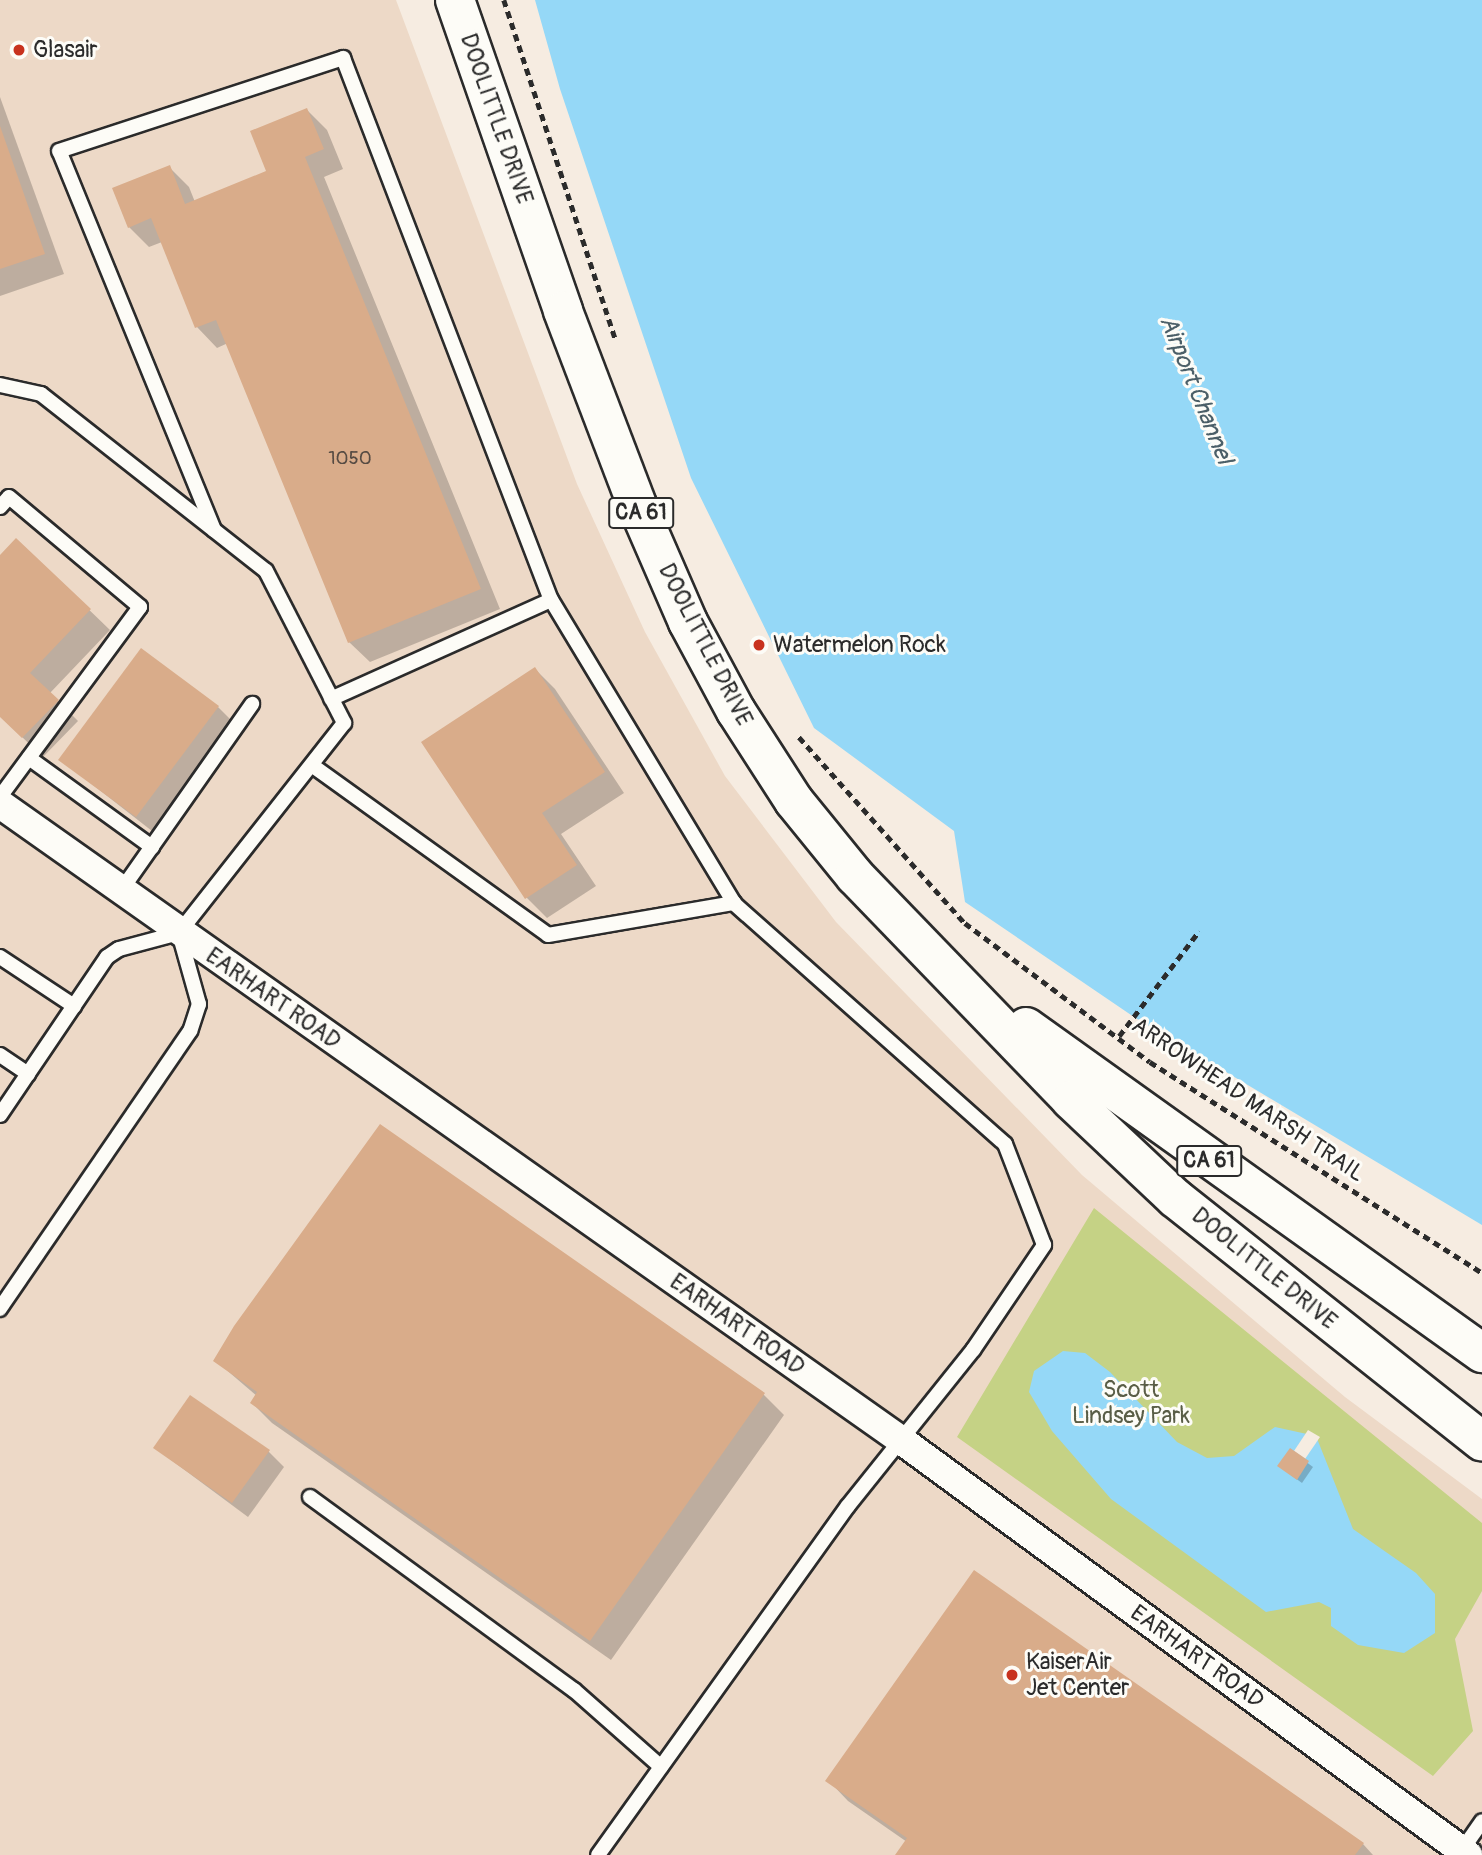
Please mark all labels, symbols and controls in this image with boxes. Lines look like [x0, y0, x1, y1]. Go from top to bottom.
street label: DOOLITTLE DRIVE [454, 30, 538, 208]
place label: Glasair [33, 36, 97, 64]
marker: Glasair [11, 42, 27, 58]
water label: Airport Channel [1153, 312, 1239, 468]
house number: 1050 [328, 448, 372, 470]
road number: CA 61 [608, 496, 674, 530]
street label: DOOLITTLE DRIVE [652, 559, 758, 731]
place label: Watermelon Rock [773, 631, 946, 659]
marker: Watermelon Rock [751, 637, 767, 653]
street label: EARHART ROAD [200, 942, 346, 1056]
street label: ARROWHEAD MARSH TRAIL [1126, 1012, 1370, 1188]
road number: CA 61 [1176, 1144, 1242, 1178]
street label: DOOLITTLE DRIVE [1186, 1202, 1342, 1336]
street label: EARHART ROAD [664, 1268, 810, 1382]
park label: Scott Lindsey Park [1072, 1376, 1190, 1430]
street label: EARHART ROAD [1125, 1599, 1269, 1715]
place label: KaiserAir Jet Center [1026, 1648, 1129, 1702]
marker: KaiserAir Jet Center [1004, 1667, 1020, 1683]

